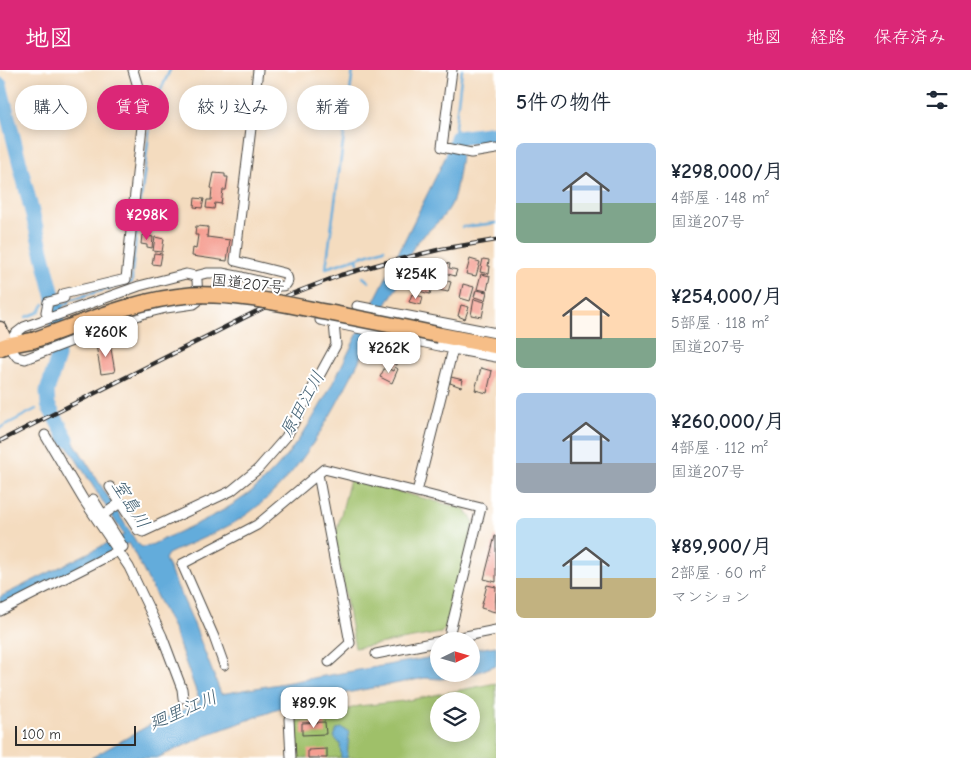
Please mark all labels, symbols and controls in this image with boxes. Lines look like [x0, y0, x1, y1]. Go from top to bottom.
text: 地図 [25, 24, 73, 52]
text: 地図 [746, 27, 782, 48]
text: 経路 [810, 27, 846, 48]
text: 保存済み [874, 27, 946, 48]
chip: 購入 [15, 85, 87, 130]
chip: 賃貸 [97, 85, 169, 130]
chip: 絞り込み [179, 85, 287, 130]
chip: 新着 [297, 85, 369, 130]
icon: filters [923, 86, 951, 114]
text: 5件の物件 [516, 90, 611, 114]
text: ¥298,000/月 [671, 159, 784, 183]
icon: home [556, 163, 616, 223]
text: 4部屋 · 148 m² [671, 189, 769, 207]
pin: ¥298K [112, 198, 182, 241]
text: ¥298K [126, 206, 168, 224]
text: 国道207号 [671, 213, 745, 231]
pin: ¥254K [381, 258, 451, 300]
text: ¥254K [396, 265, 436, 283]
street label: 国道207号 [210, 271, 285, 297]
text: ¥254,000/月 [671, 284, 783, 308]
icon: home [556, 288, 616, 348]
text: 5部屋 · 118 m² [671, 314, 769, 332]
pin: ¥260K [71, 316, 141, 358]
text: ¥260K [85, 323, 127, 341]
pin: ¥262K [354, 332, 424, 374]
text: 国道207号 [671, 338, 745, 356]
text: ¥262K [368, 339, 410, 357]
water label: 原田江川 [276, 368, 329, 441]
text: ¥260,000/月 [671, 409, 785, 433]
icon: home [556, 413, 616, 473]
text: 4部屋 · 112 m² [671, 439, 768, 457]
text: 国道207号 [671, 463, 745, 481]
water label: 室島川 [107, 476, 154, 533]
text: ¥89,900/月 [671, 534, 772, 558]
icon: home [556, 538, 616, 598]
text: 2部屋 · 60 m² [671, 564, 766, 582]
text: マンション [671, 588, 750, 606]
north arrow [430, 632, 480, 682]
map controls [430, 632, 480, 742]
pin: ¥89.9K [273, 686, 355, 729]
water label: 廻里江川 [146, 687, 220, 734]
button: layers [430, 692, 480, 742]
text: ¥89.9K [292, 694, 336, 712]
scale bar [15, 723, 136, 746]
text: 100 m [22, 726, 61, 743]

